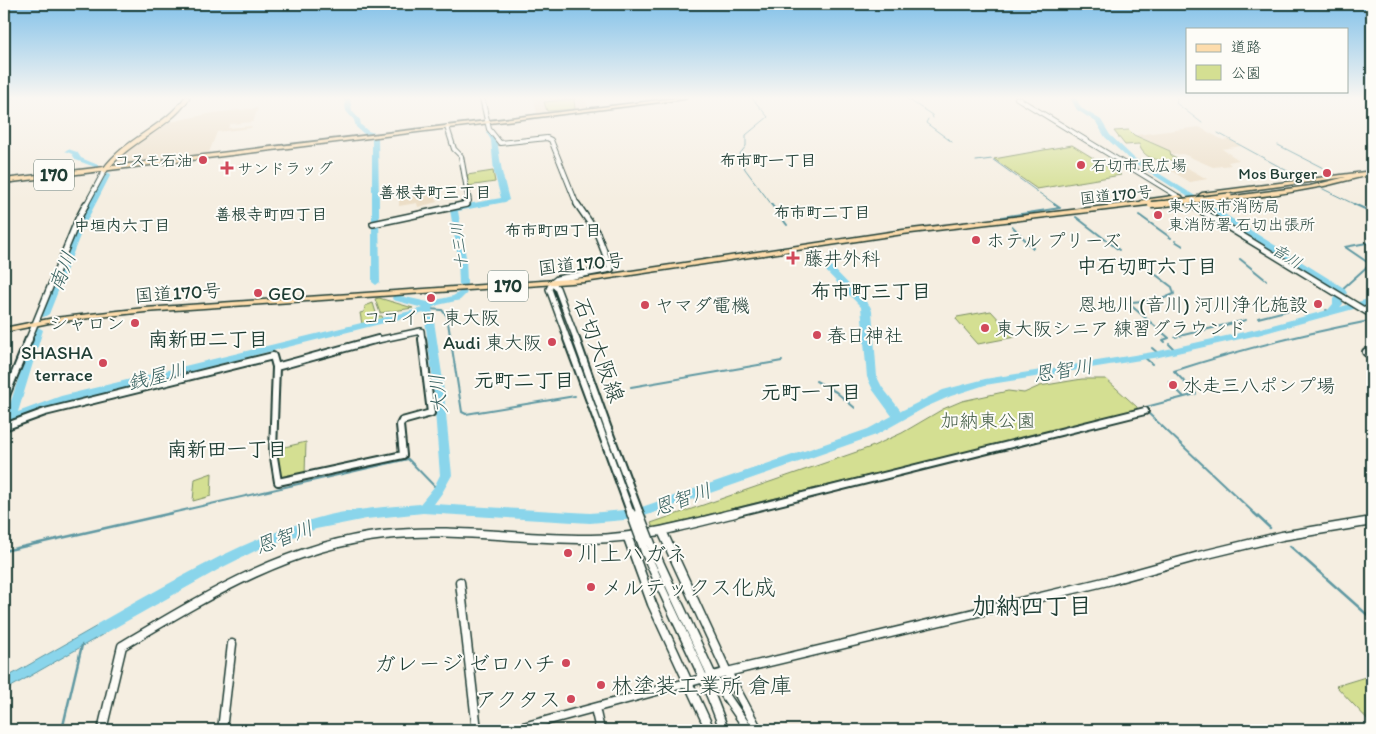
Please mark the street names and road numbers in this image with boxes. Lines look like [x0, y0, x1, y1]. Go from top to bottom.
road number: 170 [34, 160, 74, 190]
street label: 国道170号 [1079, 182, 1153, 208]
street label: 国道170号 [537, 248, 625, 280]
road number: 170 [488, 270, 528, 302]
street label: 国道170号 [134, 278, 222, 308]
street label: 石切大阪線 [568, 294, 630, 406]

